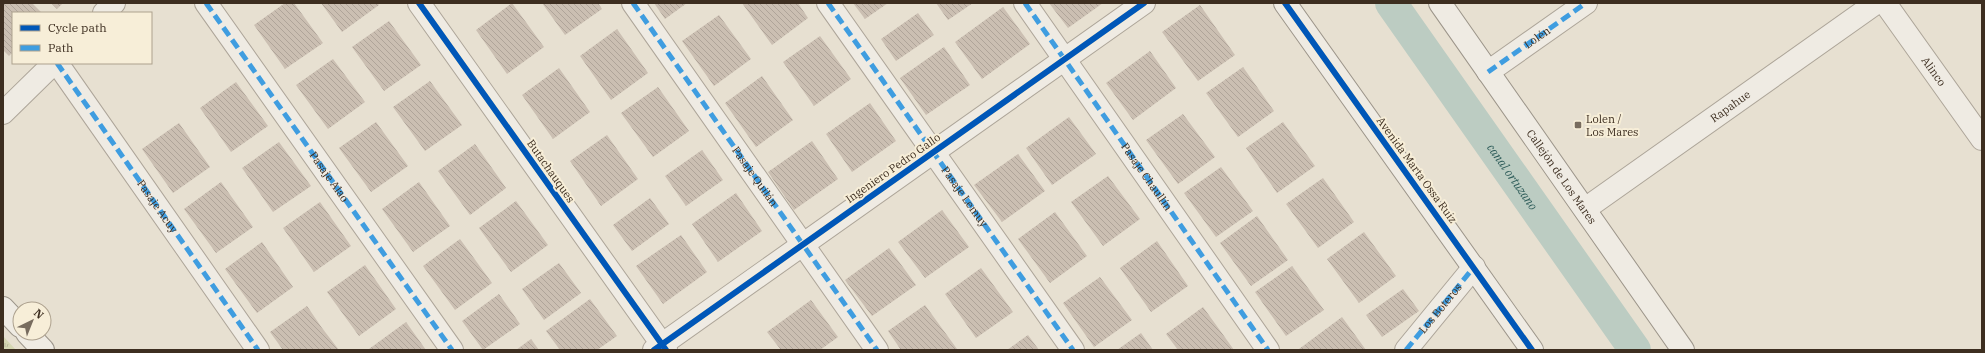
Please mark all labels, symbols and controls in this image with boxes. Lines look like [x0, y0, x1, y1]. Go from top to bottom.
legend [12, 12, 152, 64]
text: Cycle path [48, 20, 107, 35]
street label: Lolén [1521, 23, 1553, 52]
text: Path [48, 40, 74, 55]
street label: Alinco [1918, 54, 1949, 89]
street label: Rapahue [1708, 87, 1753, 125]
place label: Lolen / Los Mares [1586, 112, 1638, 139]
street label: Avenida Marta Ossa Ruiz [1374, 114, 1461, 226]
marker: Lolen / Los Mares [1573, 120, 1583, 130]
street label: Callejón de Los Mares [1524, 127, 1600, 227]
street label: Ingeniero Pedro Gallo [843, 130, 943, 206]
street label: Butachauques [524, 137, 578, 205]
street label: Pasaje Chaullín [1118, 140, 1175, 213]
water label: canal ortuzano [1484, 140, 1541, 213]
street label: Pasaje Quilán [729, 144, 781, 209]
street label: Pasaje Alao [306, 149, 352, 205]
street label: Pasaje Lemuy [938, 163, 991, 230]
street label: Pasaje Acuy [134, 177, 181, 236]
street label: Los Boteros [1416, 280, 1465, 336]
north arrow [12, 301, 52, 341]
text: N [31, 306, 47, 322]

